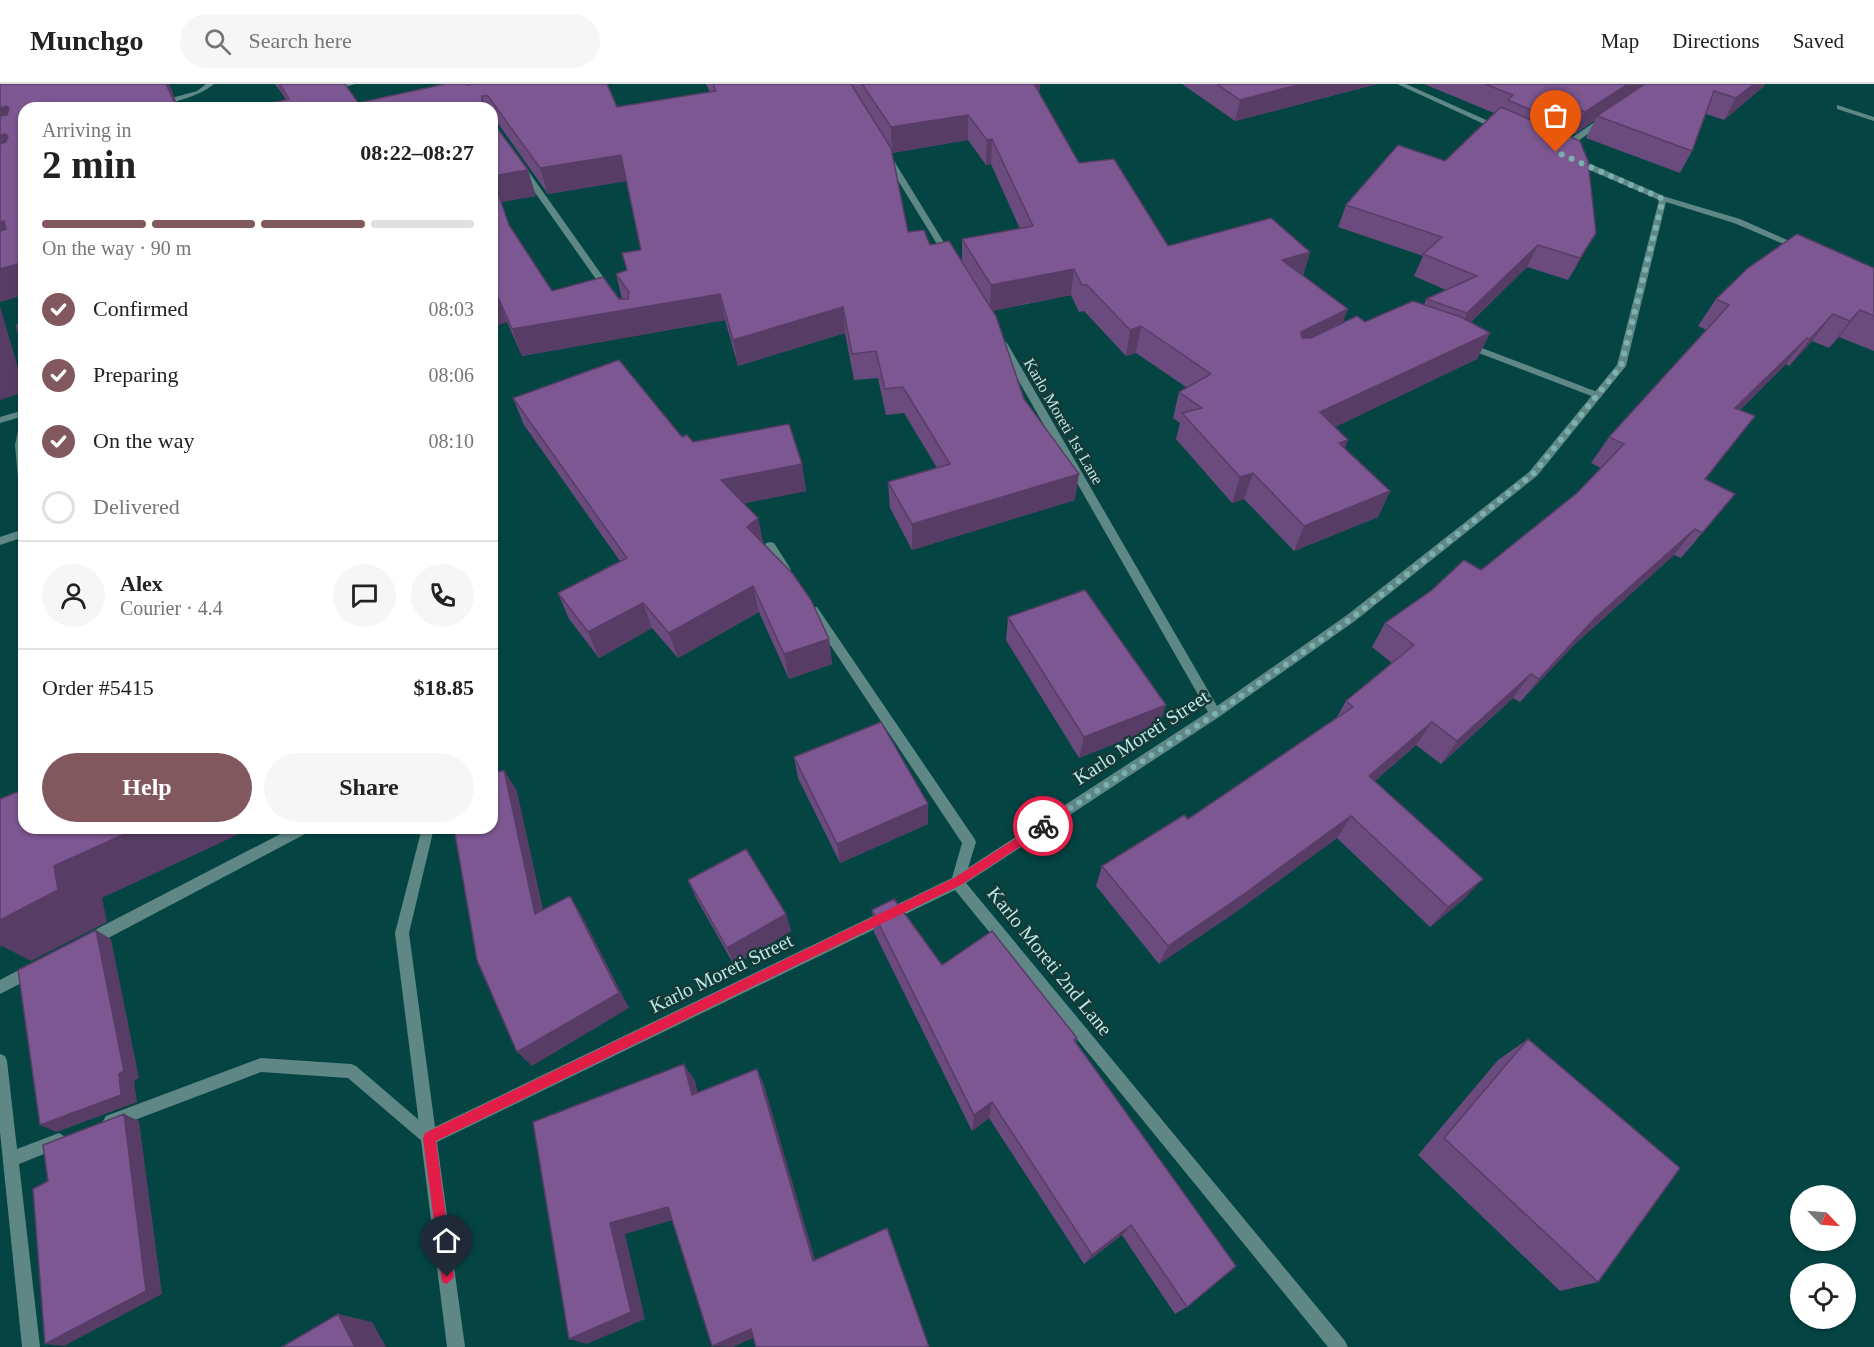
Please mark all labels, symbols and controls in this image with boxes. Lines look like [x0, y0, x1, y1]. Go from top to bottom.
search box [180, 14, 600, 68]
text: Munchgo [30, 25, 144, 56]
icon: search [201, 25, 234, 58]
text: Search here [249, 28, 352, 53]
text: Map [1601, 29, 1639, 53]
text: Directions [1672, 29, 1760, 53]
text: Saved [1793, 29, 1844, 53]
pin [1530, 90, 1581, 152]
icon: bag [1539, 99, 1572, 132]
text: Arriving in [42, 119, 131, 141]
text: 08:22–08:27 [360, 140, 474, 165]
text: 2 min [42, 143, 136, 186]
text: On the way · 90 m [42, 237, 191, 259]
icon: check [42, 293, 75, 326]
text: Confirmed [93, 296, 188, 321]
text: 08:03 [428, 298, 474, 320]
street label: Karlo Moreti 1st Lane [1021, 355, 1107, 487]
icon: check [42, 359, 75, 392]
text: Preparing [93, 362, 179, 387]
text: 08:06 [428, 364, 474, 386]
icon: check [42, 425, 75, 458]
text: On the way [93, 428, 194, 453]
text: 08:10 [428, 430, 474, 452]
text: Delivered [93, 494, 180, 519]
button: person [42, 564, 105, 627]
button: chat [333, 564, 396, 627]
button: phone [411, 564, 474, 627]
text: Alex [120, 571, 163, 596]
text: Courier · 4.4 [120, 597, 223, 619]
text: Order #5415 [42, 675, 154, 700]
text: $18.85 [414, 675, 474, 700]
street label: Karlo Moreti Street [1069, 685, 1213, 789]
button: Help [42, 753, 252, 822]
button: Share [264, 753, 474, 822]
courier [1013, 796, 1073, 856]
icon: bike [1027, 810, 1060, 843]
street label: Karlo Moreti 2nd Lane [983, 882, 1117, 1040]
street label: Karlo Moreti Street [646, 929, 797, 1017]
north arrow [1790, 1185, 1856, 1251]
map controls [1790, 1185, 1856, 1329]
pin [421, 1215, 472, 1277]
icon: home [430, 1224, 463, 1257]
button: locate [1790, 1263, 1856, 1329]

